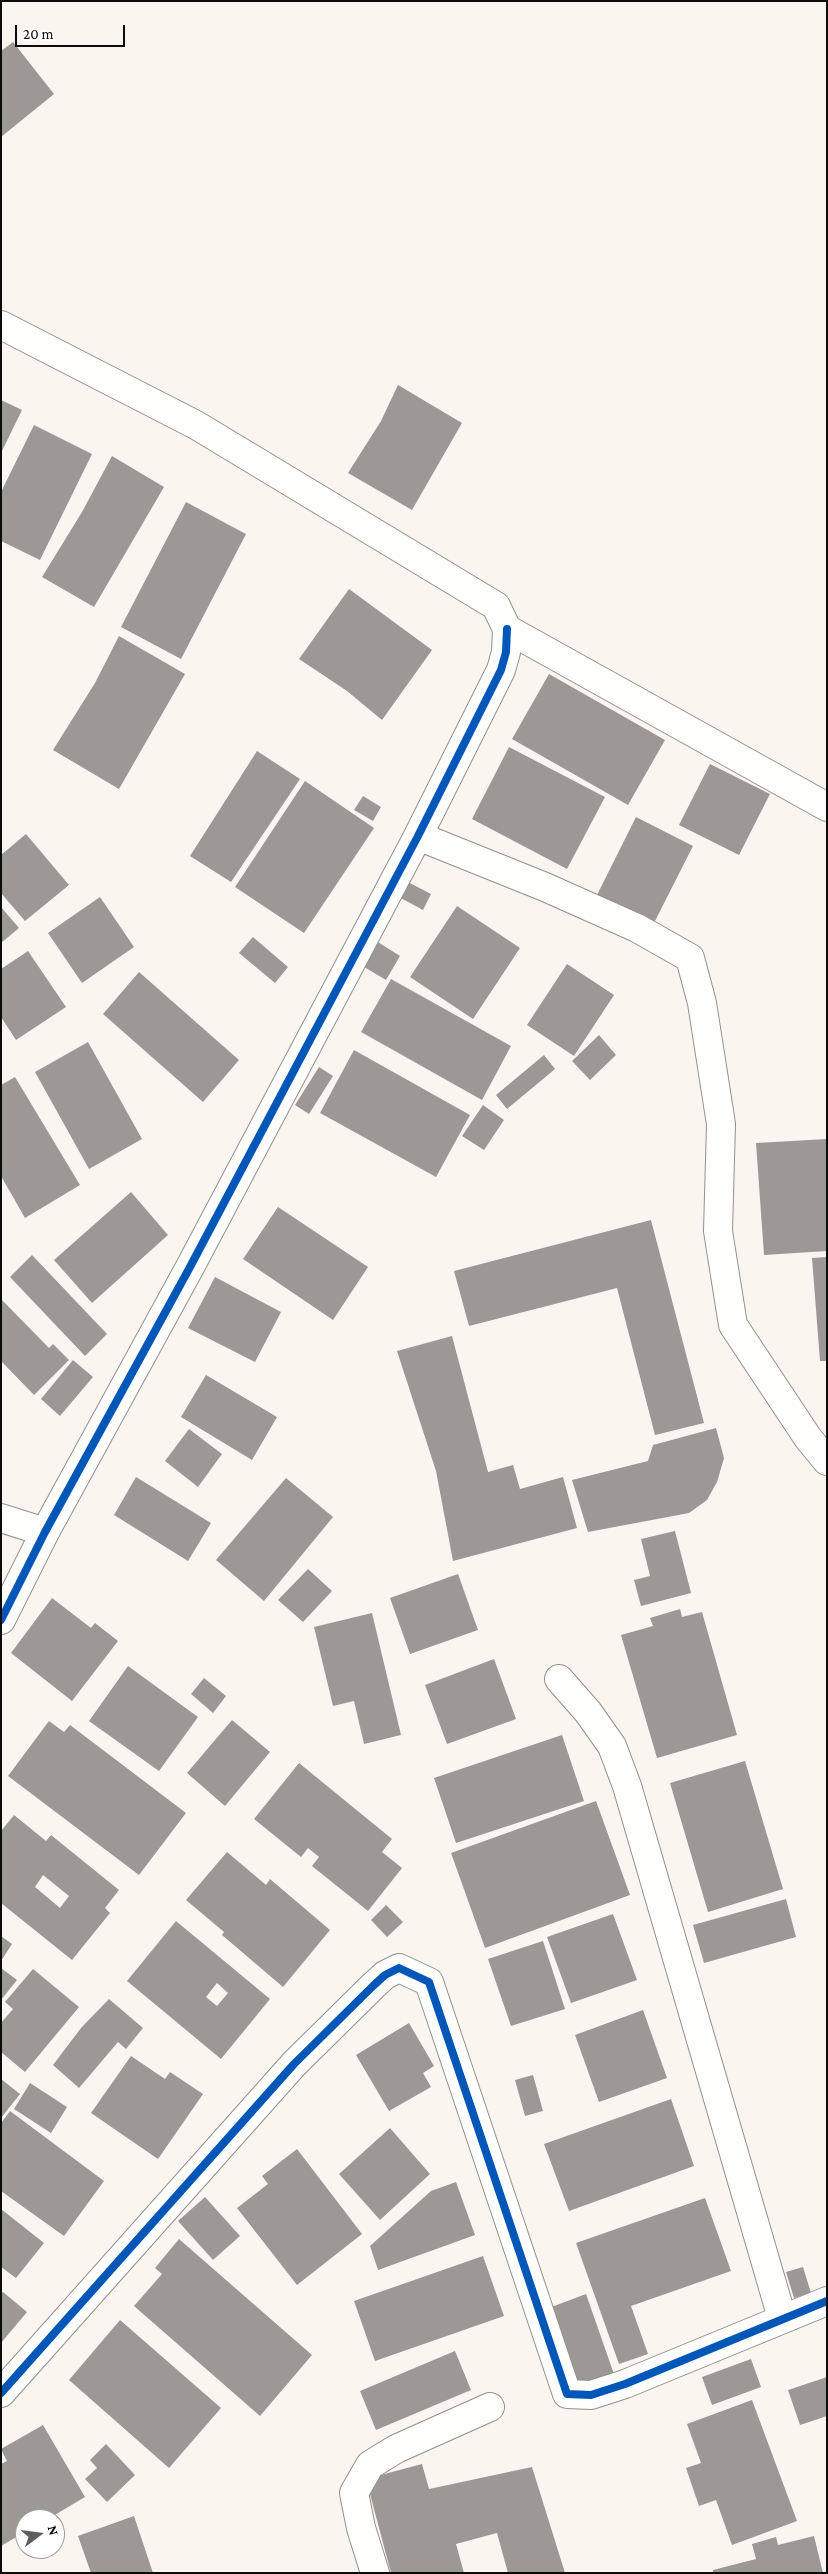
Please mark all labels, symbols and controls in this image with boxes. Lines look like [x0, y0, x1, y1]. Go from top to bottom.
scale bar [18, 15, 128, 47]
text: 20 m [23, 26, 54, 42]
north arrow [15, 2509, 65, 2559]
text: N [45, 2524, 62, 2537]

